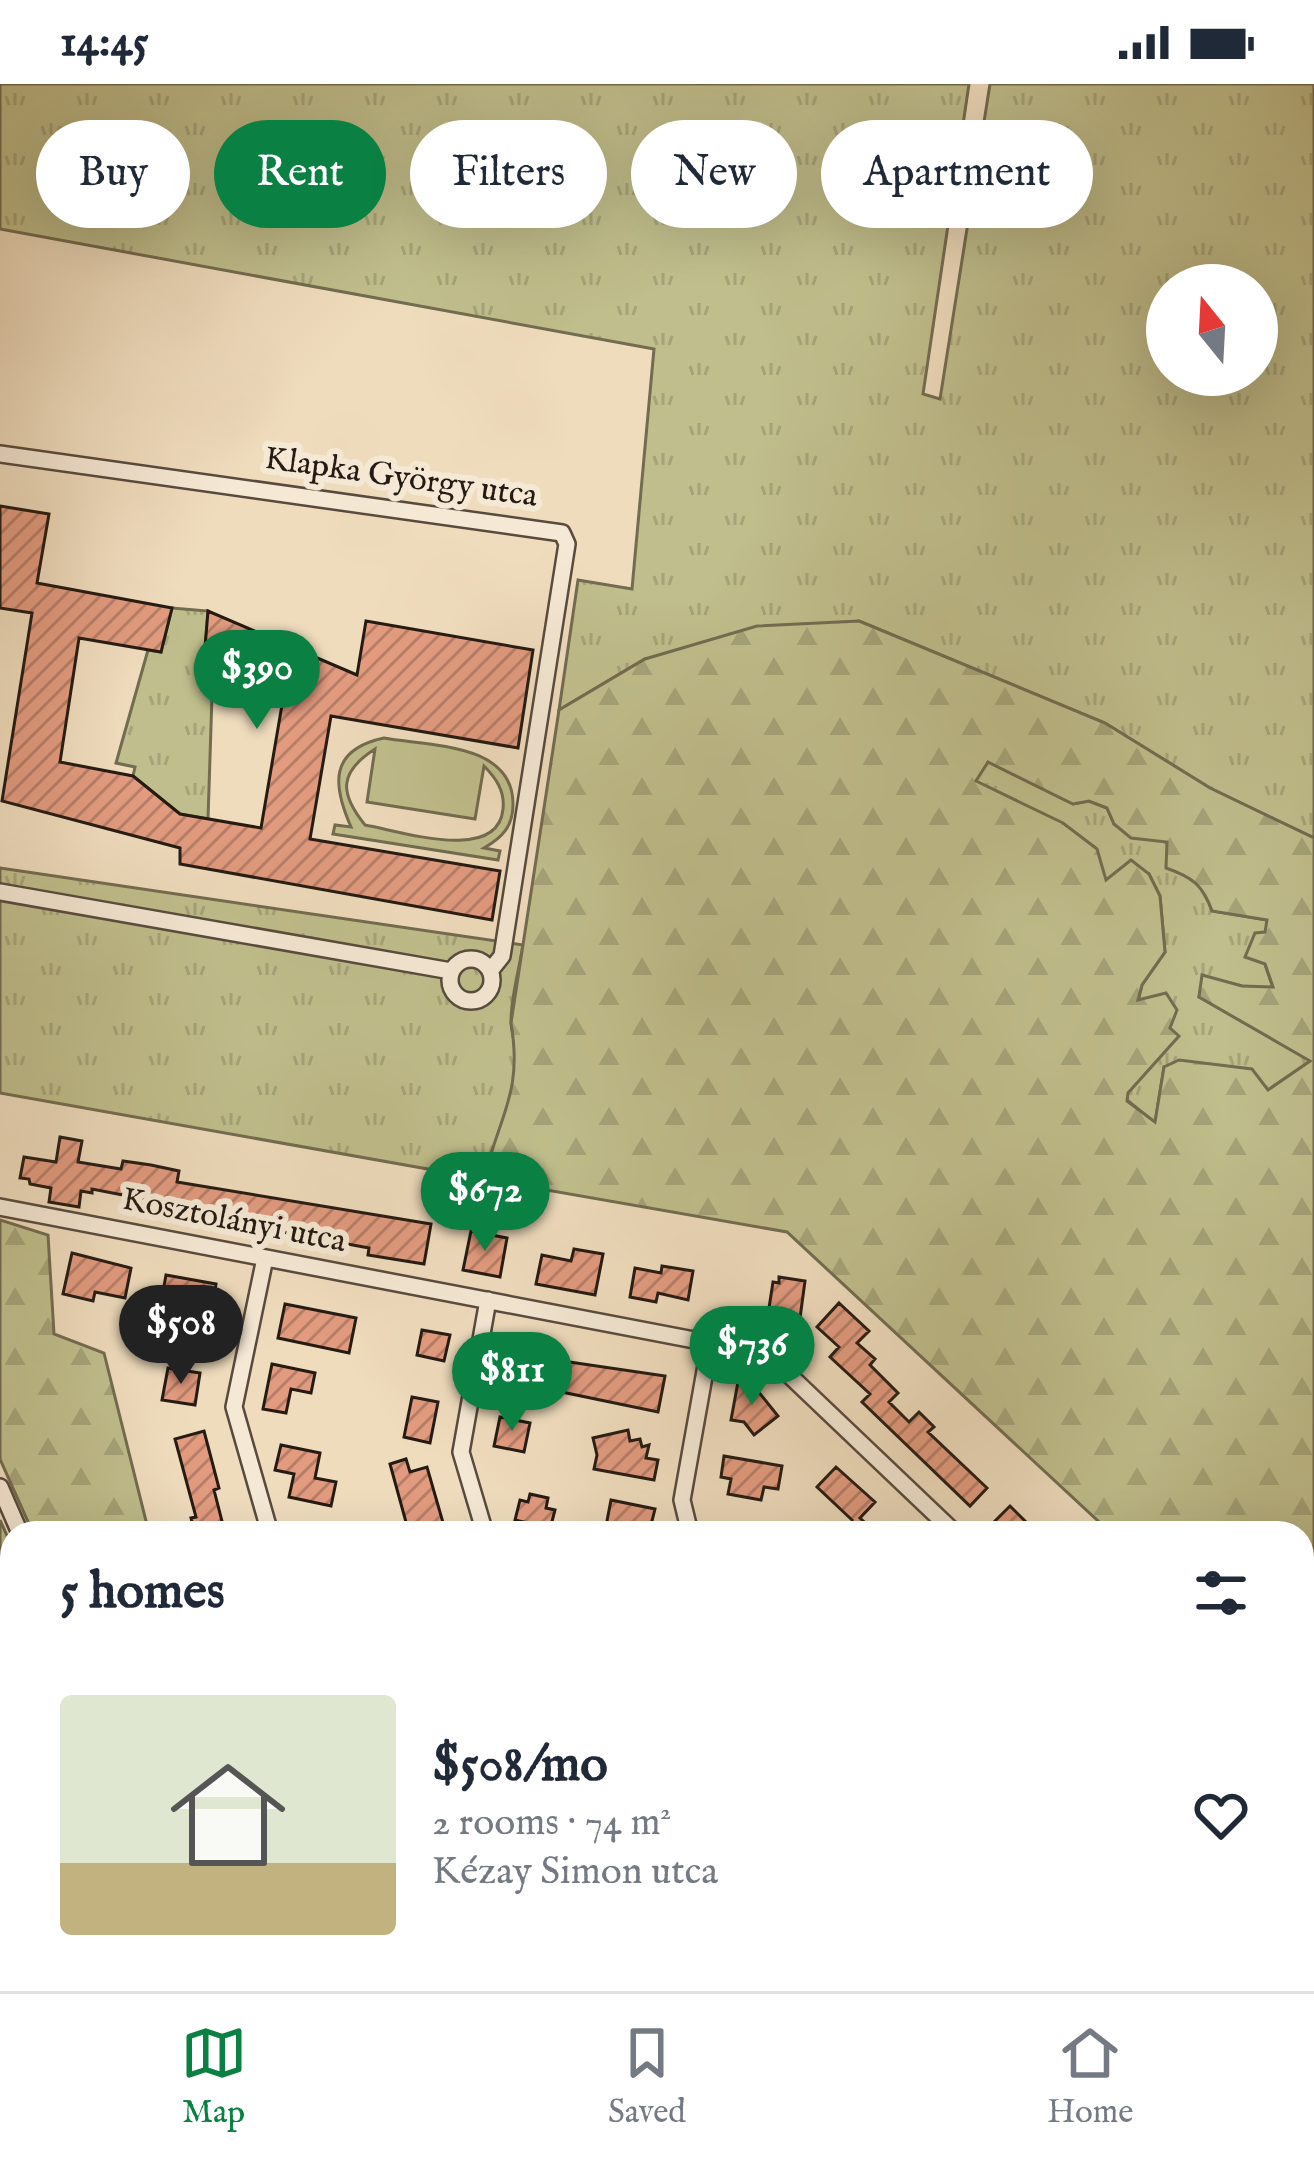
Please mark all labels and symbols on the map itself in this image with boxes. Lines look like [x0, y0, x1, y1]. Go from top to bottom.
north arrow [1146, 264, 1278, 396]
street label: Klapka György utca [262, 438, 541, 518]
pin: $390 [186, 630, 328, 732]
pin: $672 [414, 1152, 556, 1254]
street label: Kosztolányi utca [119, 1179, 350, 1263]
pin: $508 [110, 1285, 252, 1387]
pin: $736 [681, 1306, 823, 1408]
pin: $811 [441, 1332, 583, 1434]

